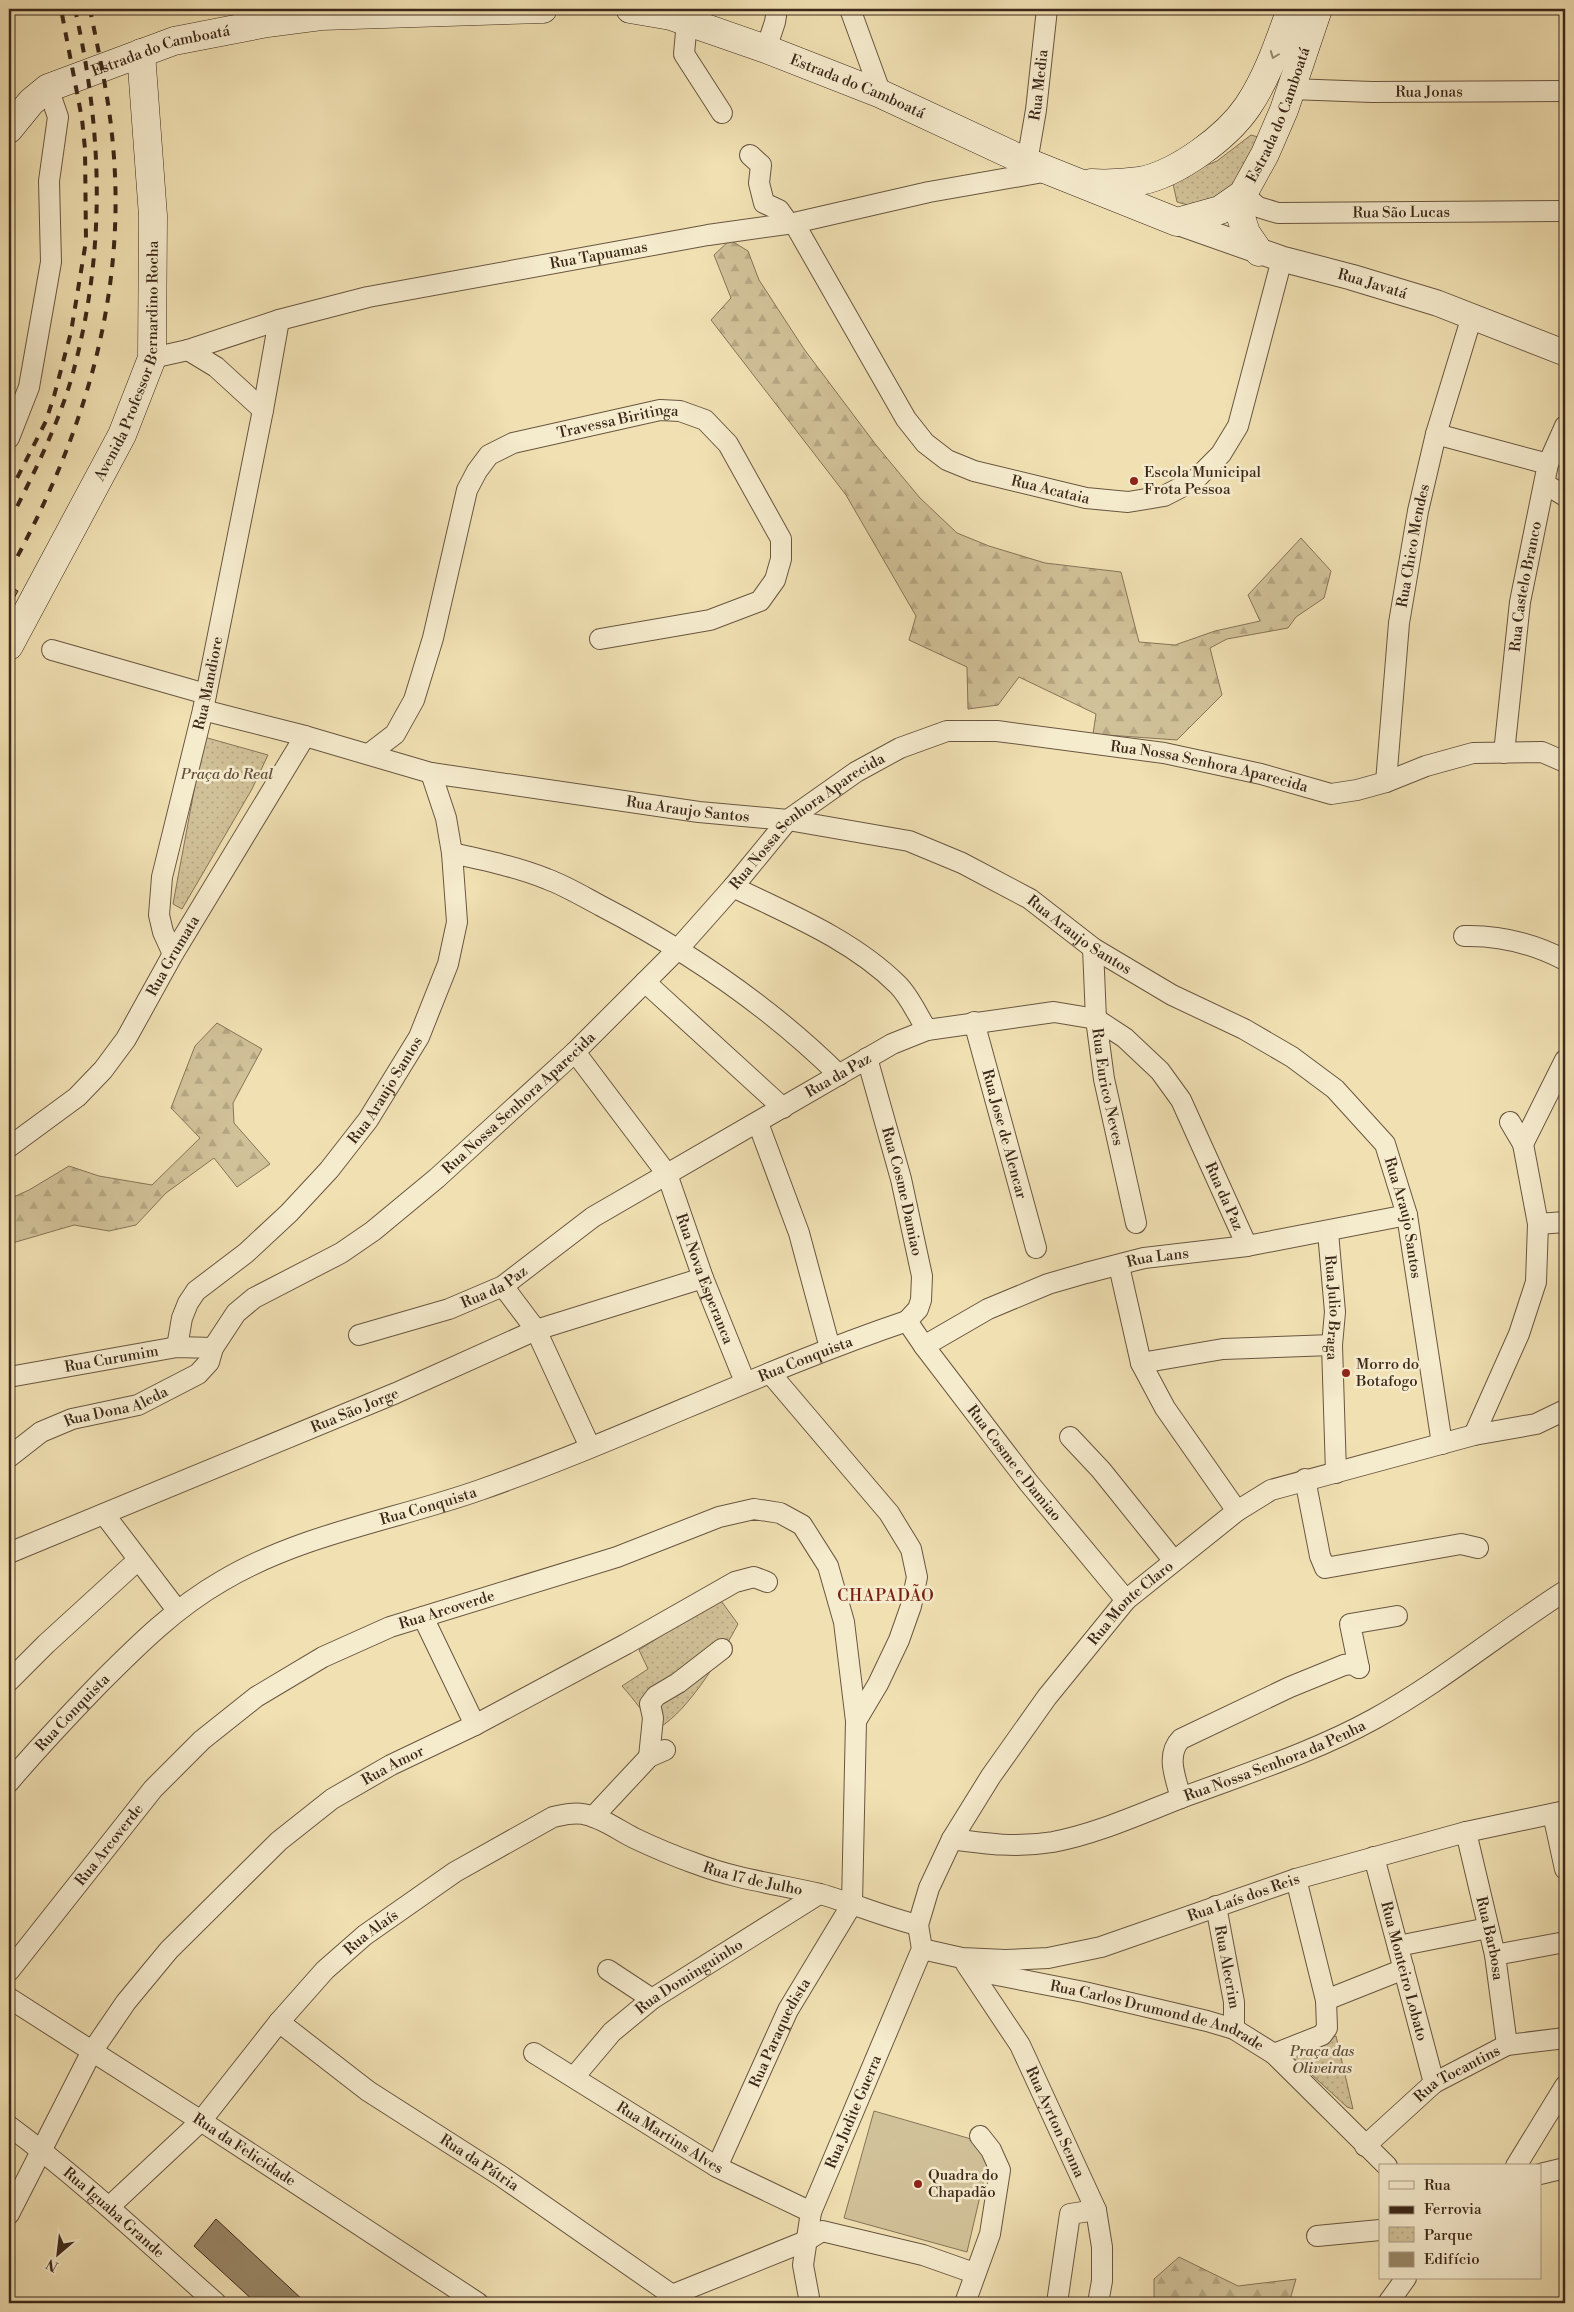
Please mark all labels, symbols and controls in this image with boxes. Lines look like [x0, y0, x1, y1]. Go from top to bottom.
street label: Estrada do Camboatá [89, 21, 232, 81]
street label: Estrada do Camboatá [1242, 44, 1314, 186]
street label: Rua Media [1025, 48, 1052, 122]
street label: Estrada do Camboatá [787, 50, 929, 123]
one-way arrow [1270, 50, 1280, 58]
street label: Rua Jonas [1395, 82, 1463, 101]
street label: Rua São Lucas [1352, 202, 1450, 222]
street label: Rua Tapuamas [548, 237, 649, 273]
street label: Avenida Professor Bernardino Rocha [89, 240, 162, 485]
street label: Rua Javatá [1336, 264, 1410, 303]
street label: Travessa Biritinga [555, 400, 680, 442]
place label: Escola Municipal Frota Pessoa [1144, 463, 1262, 499]
street label: Rua Acataia [1009, 471, 1092, 508]
marker: Escola Municipal Frota Pessoa [1128, 475, 1140, 487]
street label: Rua Chico Mendes [1392, 482, 1434, 609]
street label: Rua Castelo Branco [1505, 519, 1546, 653]
street label: Rua Mandiore [189, 635, 227, 732]
street label: Rua Nossa Senhora Aparecida [1109, 737, 1311, 797]
street label: Rua Nossa Senhora Aparecida [725, 748, 888, 893]
park label: Praça do Real [180, 765, 273, 784]
street label: Rua Araujo Santos [625, 792, 750, 826]
street label: Rua Araujo Santos [1023, 891, 1135, 978]
street label: Rua Grumata [142, 912, 204, 999]
street label: Rua Eurico Neves [1088, 1027, 1128, 1147]
street label: Rua Nossa Senhora Aparecida [438, 1028, 599, 1178]
street label: Rua Araujo Santos [343, 1033, 427, 1148]
street label: Rua da Paz [802, 1049, 875, 1102]
street label: Rua Jose de Alencar [978, 1067, 1032, 1201]
street label: Rua Cosme Damiao [877, 1125, 927, 1258]
street label: Rua Araujo Santos [1380, 1155, 1426, 1280]
street label: Rua da Paz [1201, 1159, 1248, 1234]
street label: Rua Nova Esperanca [672, 1211, 738, 1347]
street label: Rua Lans [1124, 1243, 1190, 1272]
street label: Rua Julio Braga [1321, 1254, 1345, 1361]
street label: Rua da Paz [458, 1261, 531, 1312]
street label: Rua Conquista [755, 1332, 856, 1386]
street label: Rua Curumim [63, 1341, 160, 1376]
place label: Morro do Botafogo [1355, 1355, 1419, 1391]
marker: Morro do Botafogo [1340, 1367, 1352, 1379]
street label: Rua Dona Aleda [61, 1382, 171, 1431]
street label: Rua São Jorge [308, 1383, 402, 1437]
street label: Rua Cosme e Damiao [963, 1401, 1066, 1525]
street label: Rua Conquista [378, 1482, 479, 1529]
street label: Rua Monte Claro [1084, 1556, 1177, 1649]
district label: CHAPADÃO [837, 1583, 935, 1606]
street label: Rua Arcoverde [396, 1586, 497, 1633]
street label: Rua Conquista [31, 1669, 114, 1755]
street label: Rua Nossa Senhora da Penha [1181, 1715, 1369, 1806]
street label: Rua Amor [358, 1741, 428, 1789]
street label: Rua Arcoverde [71, 1800, 147, 1890]
street label: Rua 17 de Julho [701, 1858, 805, 1899]
street label: Rua Laís dos Reis [1185, 1869, 1302, 1926]
street label: Rua Barbosa [1472, 1894, 1508, 1982]
street label: Rua Monteiro Lobato [1377, 1899, 1432, 2043]
street label: Rua Alaís [340, 1905, 402, 1959]
street label: Rua Alecrim [1210, 1924, 1245, 2010]
street label: Rua Dominguinho [631, 1935, 746, 2018]
street label: Rua Paraquedista [745, 1974, 815, 2090]
street label: Rua Carlos Drumond de Andrade [1048, 1976, 1268, 2055]
street label: Rua Tocantins [1410, 2041, 1503, 2106]
park label: Praça das Oliveiras [1289, 2042, 1355, 2078]
street label: Rua Judite Guerra [821, 2052, 886, 2172]
street label: Rua Ayrton Senna [1022, 2063, 1089, 2181]
street label: Rua Martins Alves [613, 2097, 726, 2178]
street label: Rua da Felicidade [189, 2109, 300, 2190]
street label: Rua da Pátria [436, 2130, 523, 2195]
street label: Rua Iguaba Grande [59, 2163, 169, 2262]
legend [1379, 2164, 1542, 2280]
place label: Quadra do Chapadão [928, 2166, 998, 2202]
text: Rua [1424, 2176, 1451, 2195]
marker: Quadra do Chapadão [912, 2178, 924, 2190]
text: Ferrovia [1424, 2200, 1482, 2219]
text: Parque [1424, 2226, 1473, 2245]
north arrow [32, 2230, 82, 2280]
text: Edifício [1424, 2250, 1480, 2269]
text: N [43, 2254, 61, 2275]

